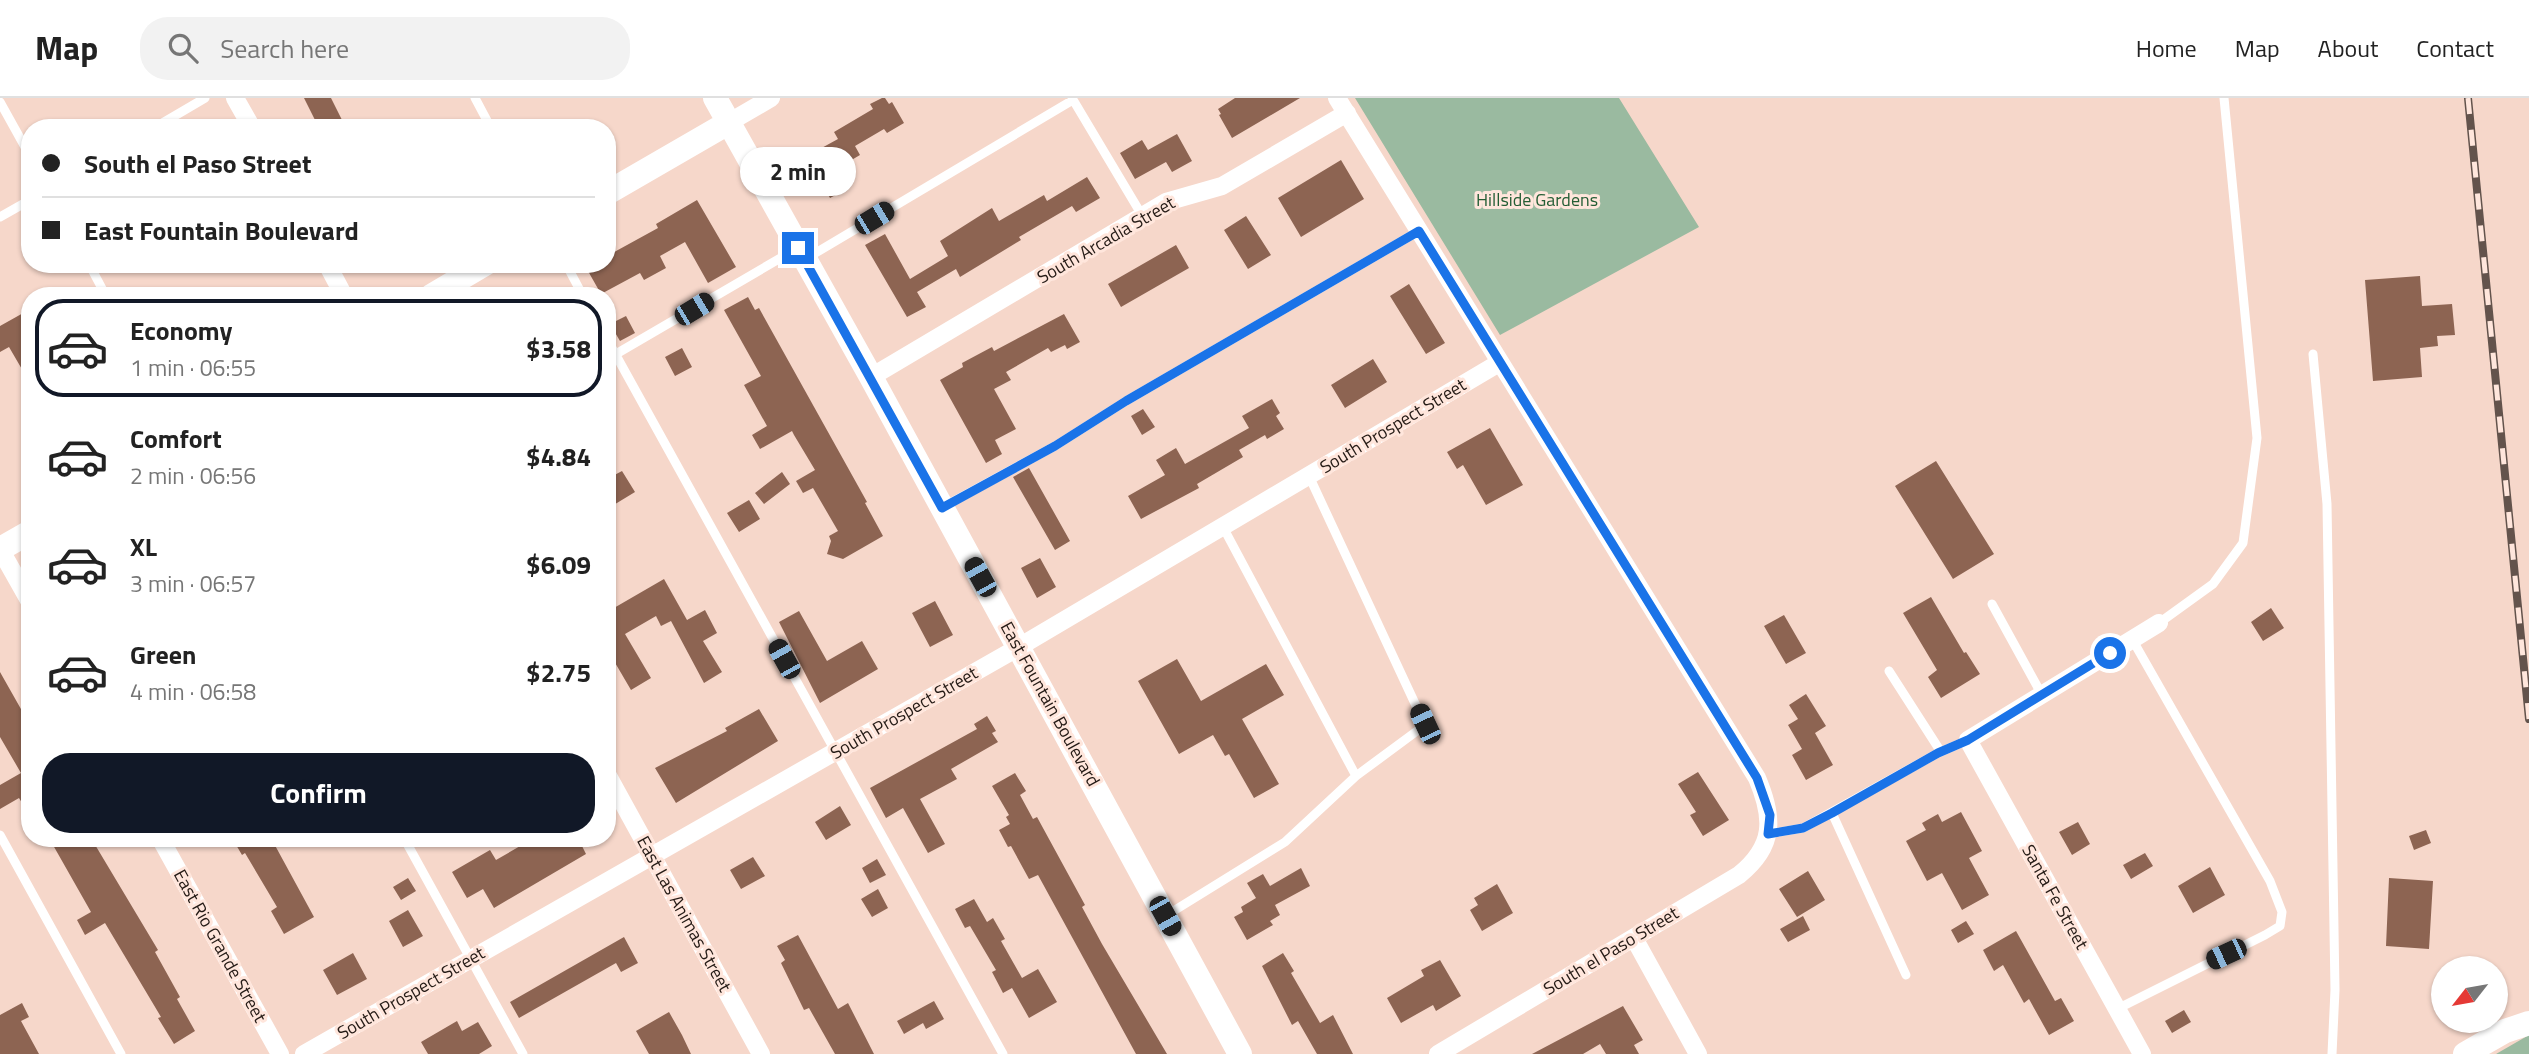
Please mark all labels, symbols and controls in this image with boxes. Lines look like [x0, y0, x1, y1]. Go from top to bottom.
search box [140, 17, 630, 80]
text: Map [35, 23, 98, 73]
icon: search [164, 29, 202, 67]
text: Search here [220, 29, 349, 68]
text: Home [2136, 30, 2197, 66]
text: Map [2235, 30, 2280, 66]
text: About [2318, 30, 2378, 66]
text: Contact [2416, 30, 2494, 66]
text: South el Paso Street [84, 144, 311, 183]
callout: 2 min [740, 146, 856, 195]
text: 2 min [770, 154, 826, 189]
park label: Hillside Gardens [1476, 186, 1598, 213]
street label: South Arcadia Street [1032, 189, 1180, 290]
car [851, 198, 898, 238]
text: East Fountain Boulevard [84, 211, 359, 250]
route end [782, 232, 814, 264]
car [671, 289, 718, 329]
text: Economy [130, 311, 232, 350]
icon: car [46, 317, 109, 380]
text: $3.58 [526, 329, 591, 368]
text: 1 min · 06:55 [130, 350, 256, 385]
street label: South Prospect Street [1314, 371, 1472, 480]
text: Comfort [130, 419, 222, 458]
icon: car [46, 425, 109, 488]
text: $4.84 [526, 437, 591, 476]
text: 2 min · 06:56 [130, 458, 256, 493]
text: XL [130, 527, 157, 566]
icon: car [46, 533, 109, 596]
text: $6.09 [526, 545, 591, 584]
car [961, 554, 1000, 600]
text: 3 min · 06:57 [130, 566, 256, 601]
street label: East Fountain Boulevard [994, 616, 1107, 791]
text: Green [130, 635, 196, 674]
car [765, 636, 804, 682]
route start [2094, 637, 2126, 669]
icon: car [46, 641, 109, 704]
text: $2.75 [526, 653, 591, 692]
street label: South Prospect Street [825, 659, 983, 766]
text: 4 min · 06:58 [130, 674, 256, 709]
car [1407, 701, 1444, 747]
button: Confirm [42, 753, 595, 833]
street label: East Las Animas Street [630, 831, 739, 997]
street label: Santa Fe Street [2015, 839, 2096, 955]
street label: East Rio Grande Street [167, 864, 274, 1028]
car [1146, 893, 1185, 939]
street label: South el Paso Street [1538, 899, 1684, 1002]
car [2203, 936, 2250, 972]
street label: South Prospect Street [332, 939, 490, 1046]
north arrow [2431, 956, 2508, 1032]
map controls [2431, 956, 2508, 1033]

